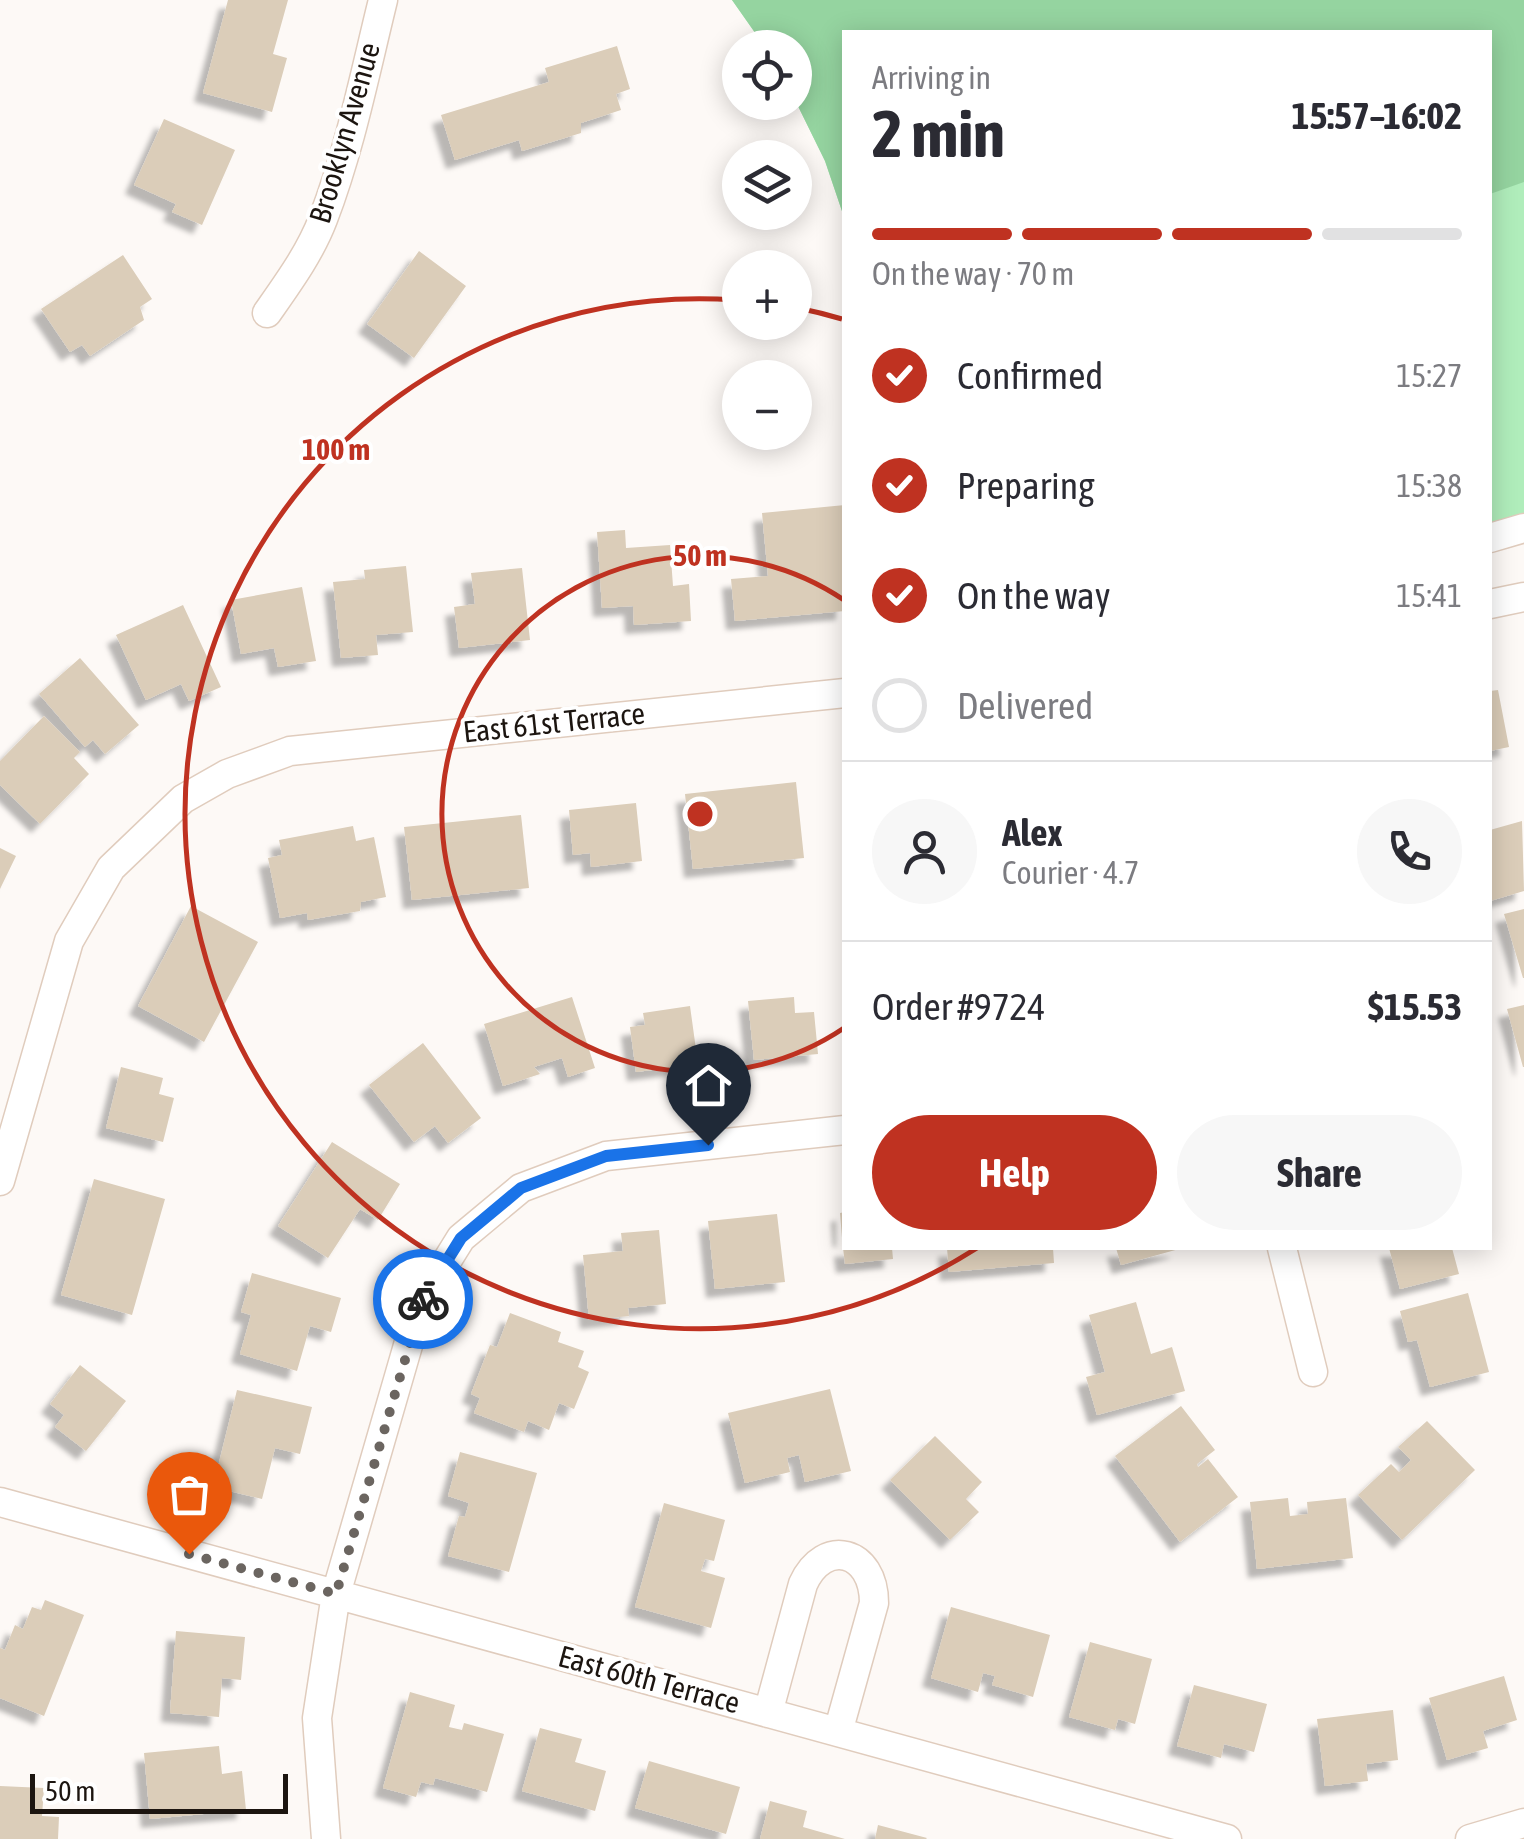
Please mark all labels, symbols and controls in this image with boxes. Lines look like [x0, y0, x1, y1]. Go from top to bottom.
map controls [722, 30, 812, 450]
button: locate [722, 30, 812, 120]
street label: Brooklyn Avenue [302, 39, 386, 227]
text: Arriving in [872, 59, 991, 96]
text: 15:57–16:02 [1292, 94, 1462, 137]
text: 2 min [872, 96, 1005, 171]
button: layers [722, 140, 812, 230]
button: + [722, 250, 812, 340]
text: On the way · 70 m [872, 255, 1074, 292]
icon: check [872, 348, 927, 403]
text: Confirmed [957, 354, 1103, 397]
text: 15:27 [1396, 357, 1462, 394]
button: − [722, 360, 812, 450]
text: 100 m [302, 432, 370, 466]
icon: check [872, 458, 927, 513]
text: Preparing [957, 464, 1095, 507]
text: 15:38 [1396, 467, 1462, 504]
text: 50 m [673, 538, 727, 572]
icon: check [872, 568, 927, 623]
text: On the way [957, 574, 1110, 617]
text: 15:41 [1396, 577, 1462, 614]
text: Delivered [957, 684, 1093, 727]
street label: East 61st Terrace [461, 696, 646, 748]
centre of rings [682, 796, 718, 832]
button: person [872, 799, 977, 904]
button: phone [1357, 799, 1462, 904]
text: Alex [1002, 811, 1063, 854]
text: Courier · 4.7 [1002, 854, 1139, 891]
text: Order #9724 [872, 985, 1045, 1028]
text: $15.53 [1368, 985, 1462, 1028]
pin [666, 1043, 751, 1146]
icon: home [681, 1058, 736, 1113]
button: Help [872, 1115, 1157, 1230]
button: Share [1177, 1115, 1462, 1230]
courier [373, 1249, 473, 1349]
icon: bike [396, 1272, 451, 1327]
pin [147, 1452, 232, 1555]
icon: bag [162, 1467, 217, 1522]
street label: East 60th Terrace [555, 1638, 744, 1720]
scale bar [30, 1769, 288, 1814]
text: 50 m [45, 1775, 95, 1807]

